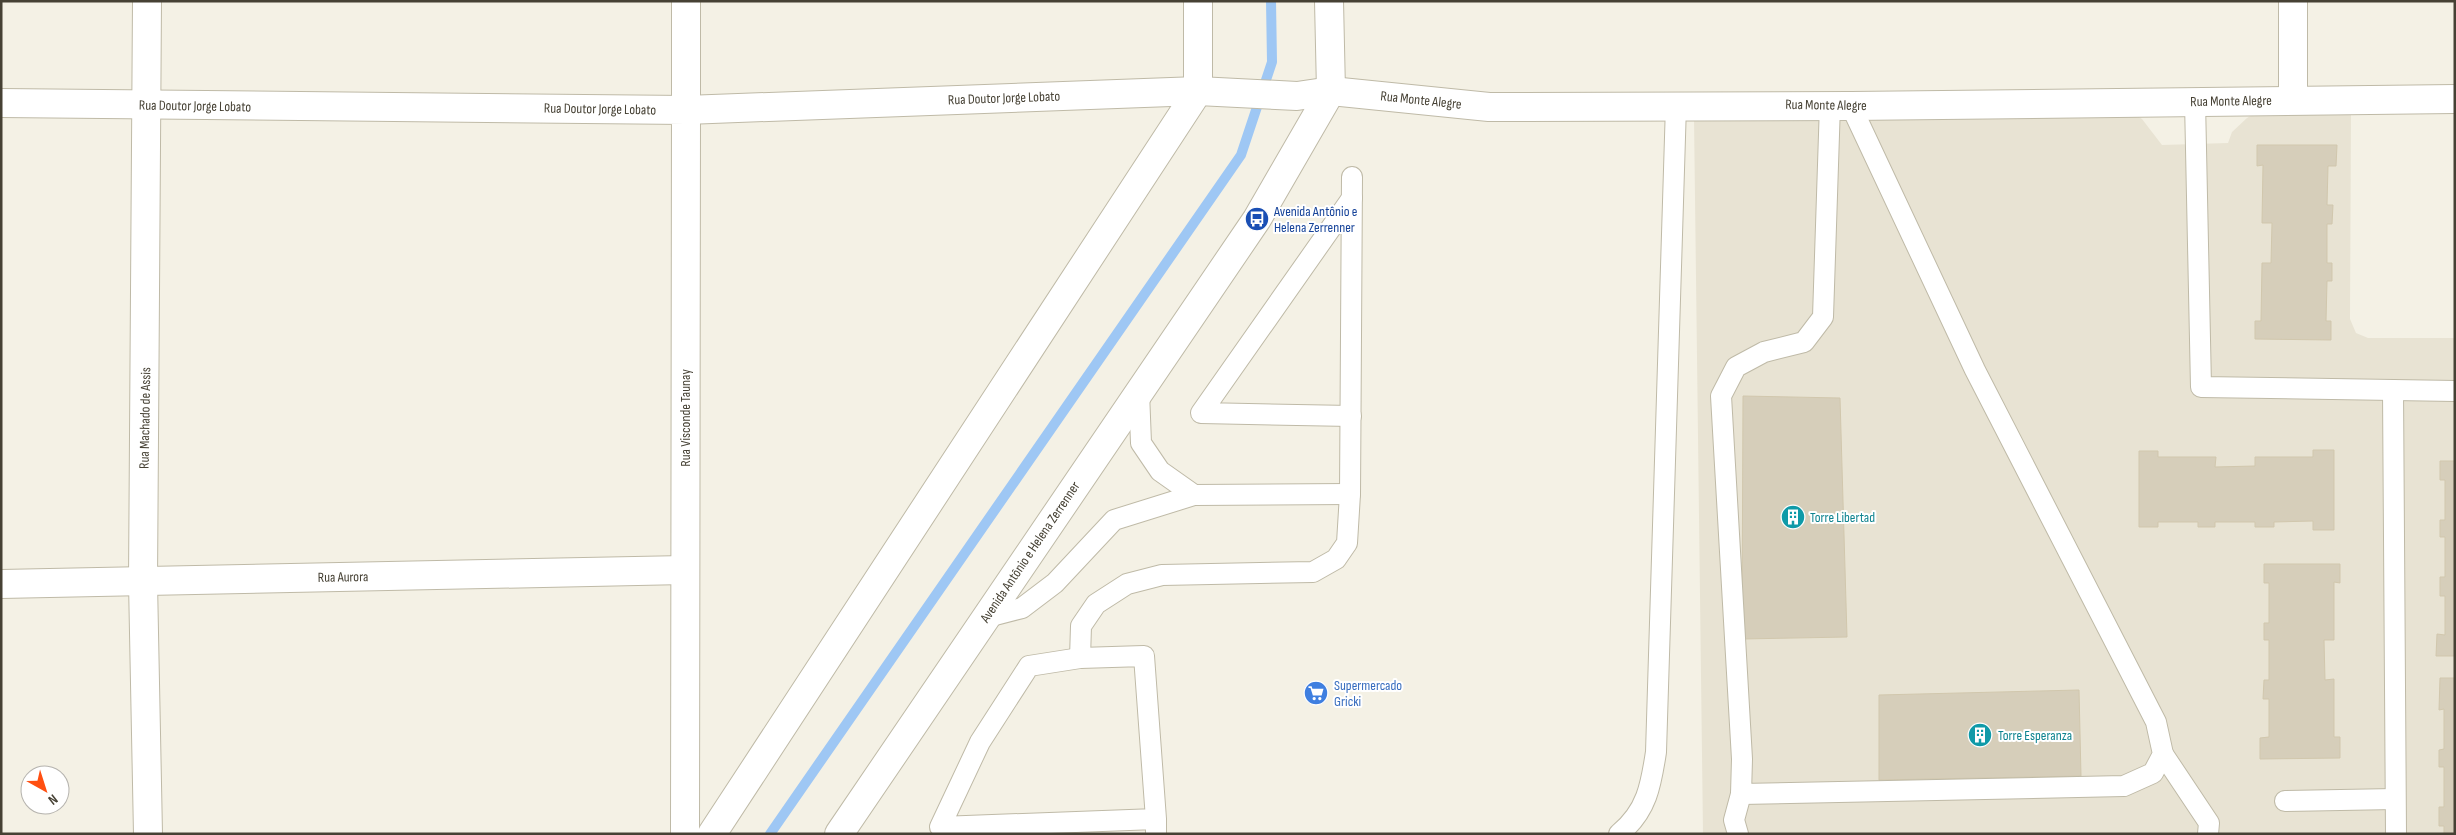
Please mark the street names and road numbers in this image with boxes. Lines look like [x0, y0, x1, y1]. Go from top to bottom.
street label: Rua Monte Alegre [1380, 87, 1462, 113]
street label: Rua Doutor Jorge Lobato [948, 88, 1061, 108]
street label: Rua Monte Alegre [2190, 92, 2272, 110]
street label: Rua Monte Alegre [1785, 96, 1867, 114]
street label: Rua Doutor Jorge Lobato [139, 97, 252, 115]
street label: Rua Doutor Jorge Lobato [544, 100, 657, 118]
street label: Rua Machado de Assis [136, 367, 154, 469]
street label: Rua Visconde Taunay [677, 369, 694, 467]
street label: Avenida Antônio e Helena Zerrenner [976, 478, 1084, 627]
street label: Rua Aurora [318, 568, 368, 586]

